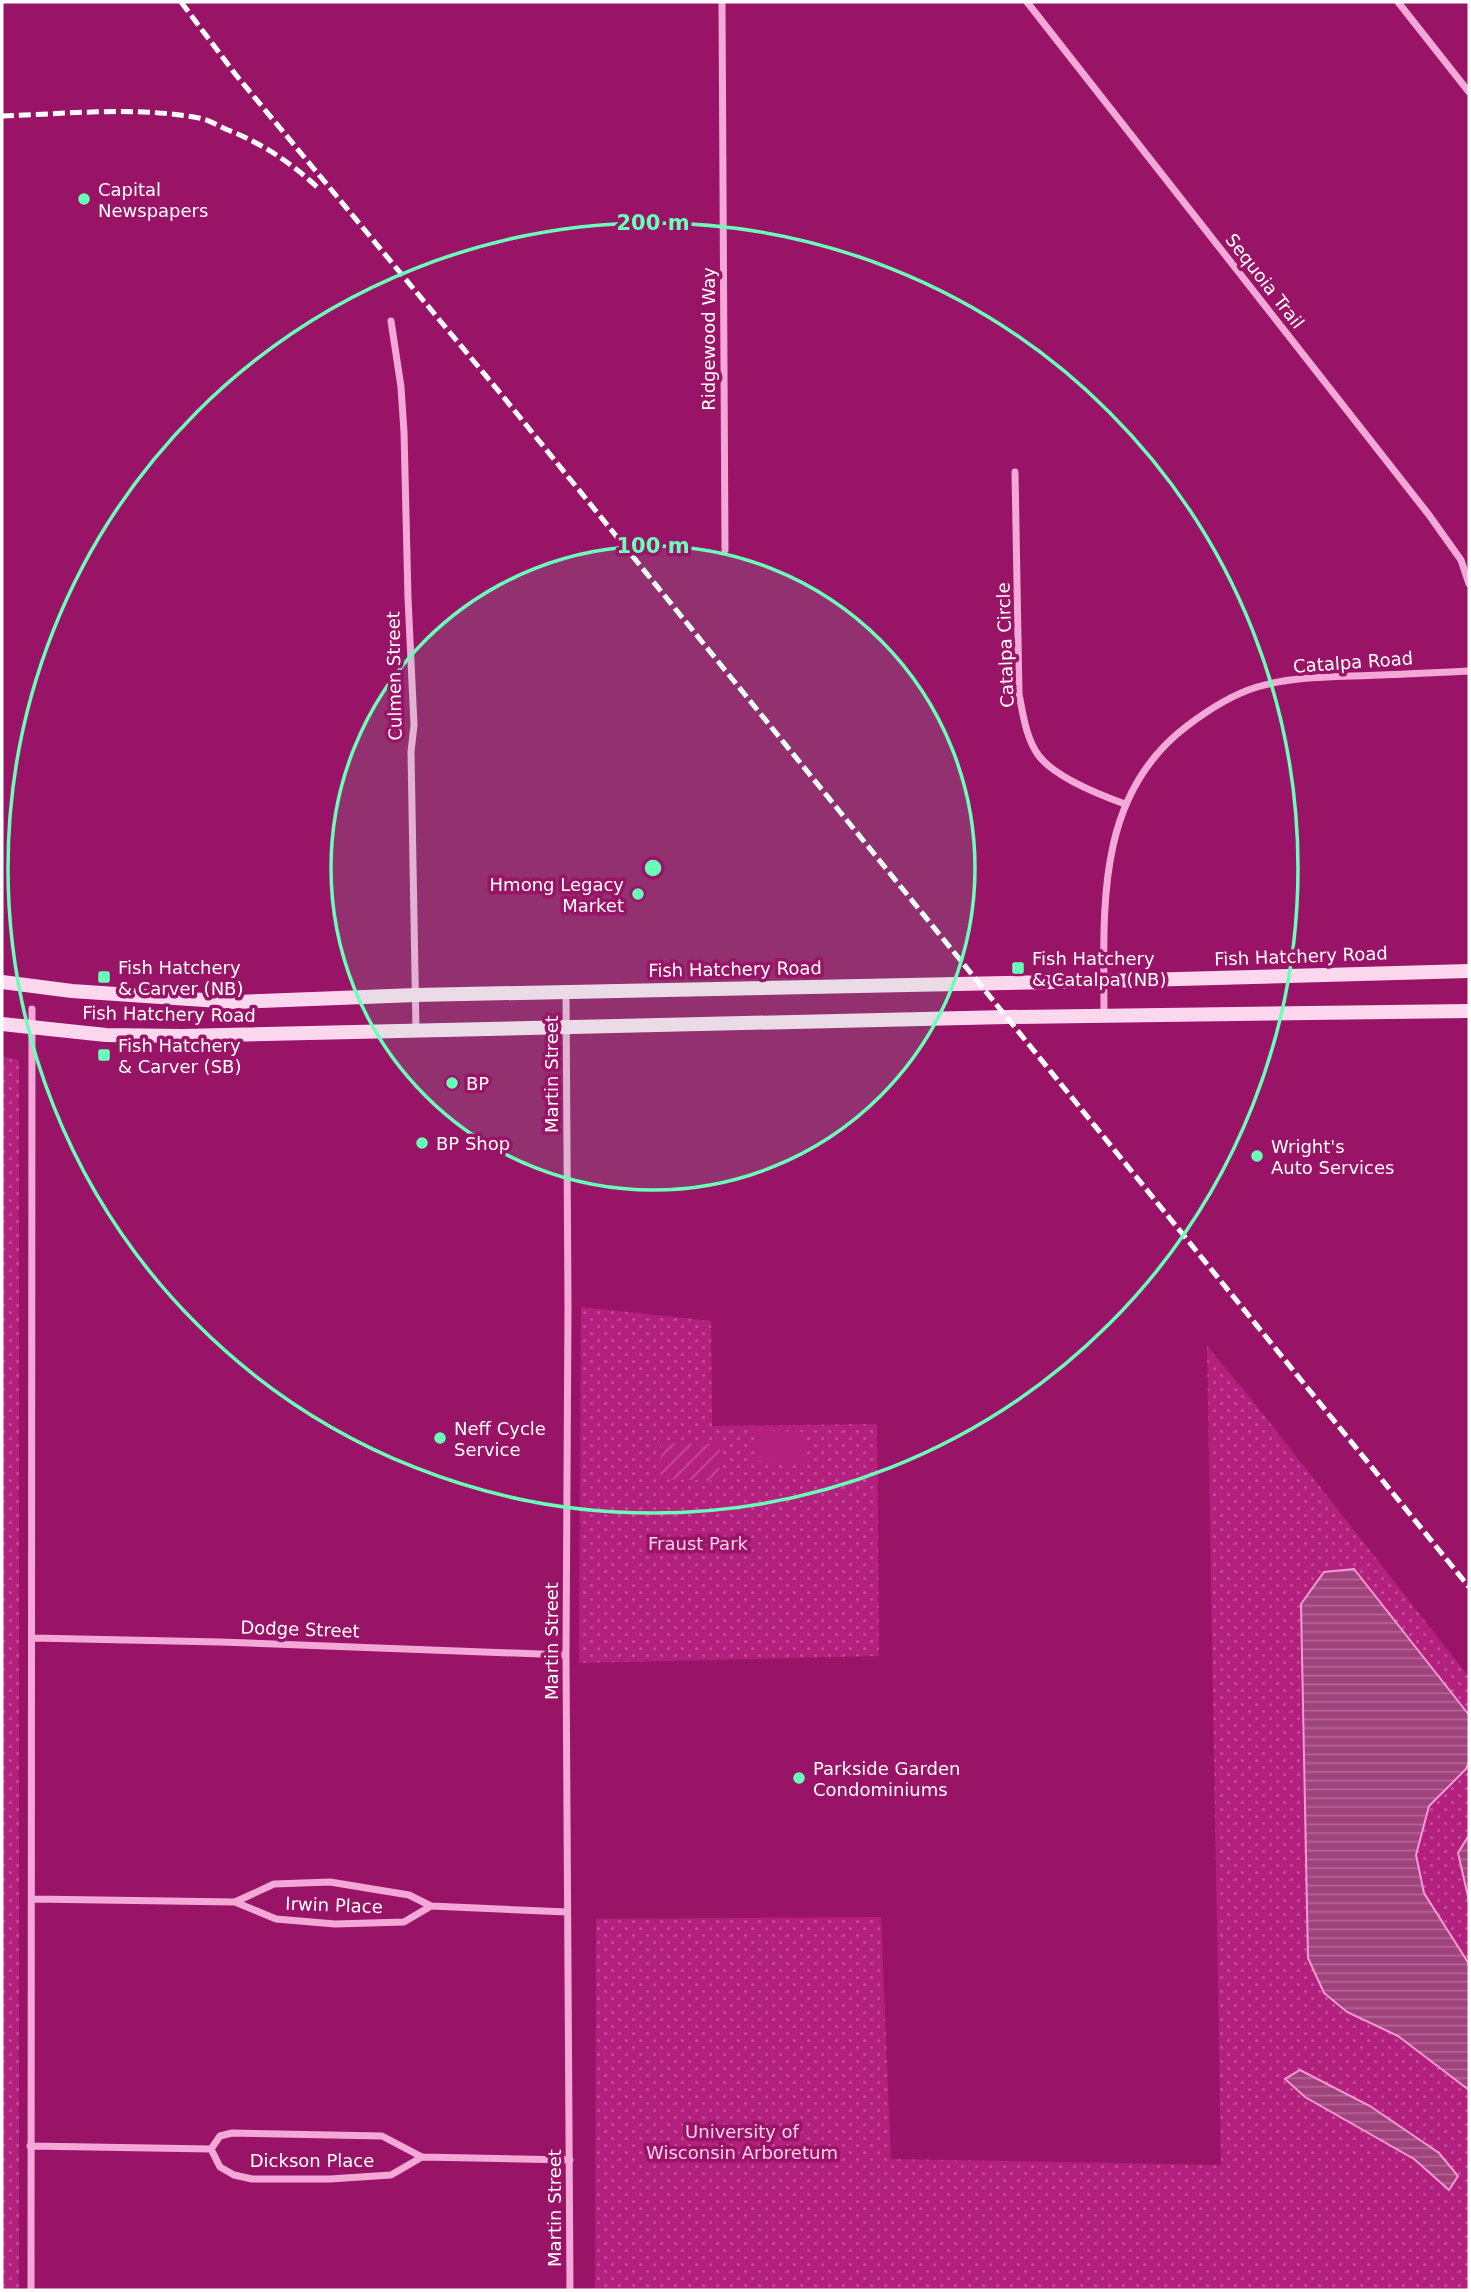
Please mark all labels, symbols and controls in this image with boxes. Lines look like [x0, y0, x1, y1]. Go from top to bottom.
place label: Capital Newspapers [98, 179, 208, 221]
marker: Capital Newspapers [76, 191, 92, 207]
text: 200 m [616, 211, 690, 235]
street label: Sequoia Trail [1221, 229, 1309, 333]
street label: Ridgewood Way [698, 267, 719, 411]
text: 100 m [616, 534, 690, 558]
street label: Catalpa Circle [992, 582, 1018, 708]
street label: Culmen Street [382, 611, 406, 741]
street label: Catalpa Road [1292, 647, 1414, 677]
centre of rings [641, 856, 665, 880]
place label: Hmong Legacy Market [490, 874, 624, 916]
marker: Hmong Legacy Market [630, 886, 646, 902]
street label: Fish Hatchery Road [1214, 942, 1388, 970]
place label: Fish Hatchery & Catalpa (NB) [1032, 948, 1166, 990]
place label: Fish Hatchery & Carver (NB) [118, 957, 243, 999]
street label: Fish Hatchery Road [648, 957, 822, 981]
marker: Fish Hatchery & Catalpa (NB) [1010, 960, 1026, 976]
marker: Fish Hatchery & Carver (NB) [96, 969, 112, 985]
street label: Fish Hatchery Road [82, 1002, 256, 1026]
street label: Martin Street [541, 1015, 562, 1133]
place label: Fish Hatchery & Carver (SB) [118, 1035, 241, 1077]
marker: Fish Hatchery & Carver (SB) [96, 1047, 112, 1063]
place label: BP [466, 1073, 489, 1094]
marker: BP [444, 1075, 460, 1091]
place label: BP Shop [436, 1133, 510, 1154]
marker: BP Shop [414, 1135, 430, 1151]
place label: Wright's Auto Services [1271, 1136, 1394, 1178]
marker: Wright's Auto Services [1249, 1148, 1265, 1164]
place label: Neff Cycle Service [454, 1418, 546, 1460]
marker: Neff Cycle Service [432, 1430, 448, 1446]
park label: Fraust Park [648, 1533, 749, 1554]
street label: Martin Street [541, 1582, 562, 1700]
street label: Dodge Street [240, 1616, 360, 1642]
place label: Parkside Garden Condominiums [813, 1758, 960, 1800]
marker: Parkside Garden Condominiums [791, 1770, 807, 1786]
street label: Irwin Place [285, 1893, 383, 1917]
park label: University of Wisconsin Arboretum [646, 2121, 838, 2163]
street label: Martin Street [544, 2149, 565, 2267]
street label: Dickson Place [250, 2150, 374, 2171]

